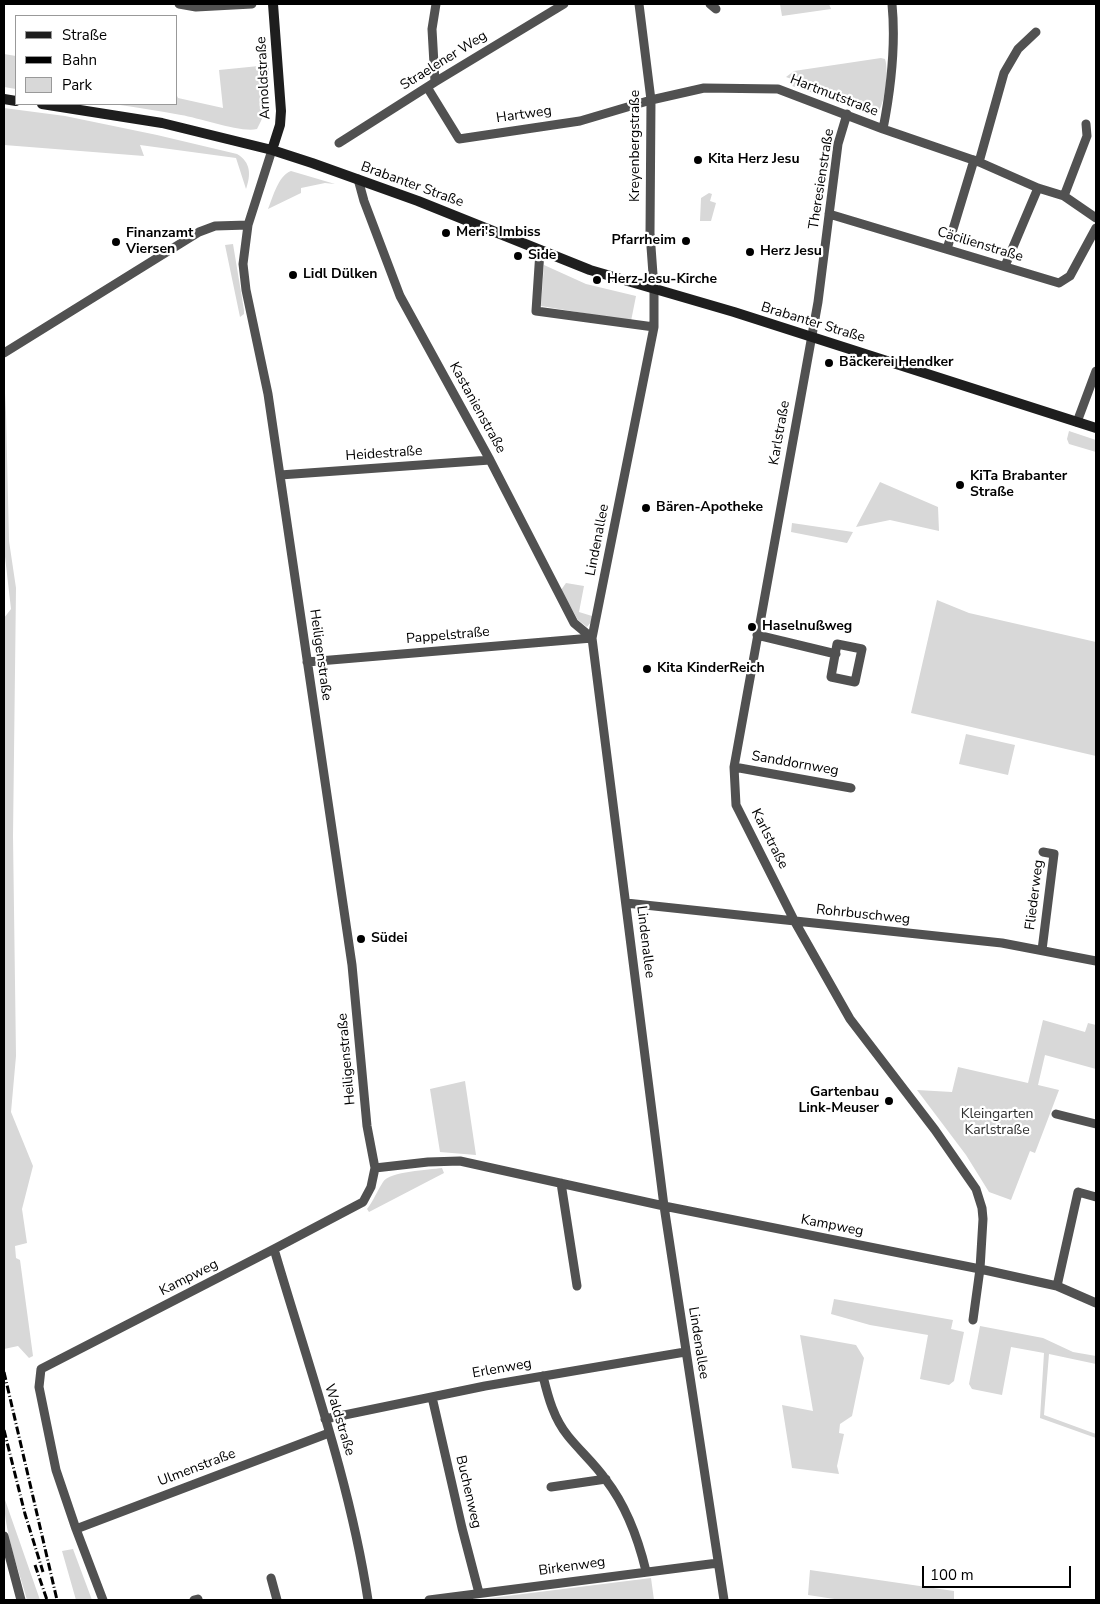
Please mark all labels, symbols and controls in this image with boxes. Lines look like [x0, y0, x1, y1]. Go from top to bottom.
legend [15, 15, 178, 105]
text: Straße [62, 25, 107, 45]
street label: Straelener Weg [398, 28, 490, 94]
street label: Arnoldstraße [253, 36, 275, 120]
text: Bahn [62, 50, 97, 70]
street label: Hartmutstraße [788, 71, 880, 121]
text: Park [62, 75, 92, 95]
street label: Kreyenbergstraße [628, 90, 644, 202]
street label: Hartweg [495, 103, 553, 127]
street label: Theresienstraße [806, 128, 838, 230]
place label: Kita Herz Jesu [708, 152, 800, 168]
marker: Kita Herz Jesu [692, 154, 704, 166]
street label: Brabanter Straße [358, 159, 466, 211]
street label: Cäcilienstraße [935, 224, 1025, 266]
place label: Meri's Imbiss [456, 225, 541, 241]
place label: Finanzamt Viersen [126, 226, 193, 258]
marker: Meri's Imbiss [440, 227, 452, 239]
place label: Pfarrheim [612, 233, 676, 249]
marker: Pfarrheim [680, 235, 692, 247]
marker: Finanzamt Viersen [110, 236, 122, 248]
place label: Herz Jesu [760, 244, 822, 260]
marker: Herz Jesu [744, 246, 756, 258]
place label: Side [528, 248, 556, 264]
marker: Side [512, 250, 524, 262]
place label: Lidl Dülken [303, 267, 377, 283]
marker: Lidl Dülken [287, 269, 299, 281]
place label: Herz-Jesu-Kirche [607, 272, 717, 288]
marker: Herz-Jesu-Kirche [591, 274, 603, 286]
street label: Brabanter Straße [759, 299, 867, 347]
place label: Bäckerei Hendker [839, 355, 954, 371]
marker: Bäckerei Hendker [823, 357, 835, 369]
street label: Kastanienstraße [445, 359, 509, 457]
street label: Karlstraße [766, 399, 794, 467]
street label: Heidestraße [345, 443, 423, 465]
place label: KiTa Brabanter Straße [970, 469, 1067, 502]
marker: KiTa Brabanter Straße [954, 479, 966, 491]
place label: Bären-Apotheke [656, 500, 763, 516]
marker: Bären-Apotheke [640, 502, 652, 514]
street label: Lindenallee [583, 503, 613, 577]
street label: Heiligenstraße [305, 608, 335, 702]
place label: Haselnußweg [762, 619, 852, 635]
marker: Haselnußweg [746, 621, 758, 633]
street label: Pappelstraße [406, 624, 490, 648]
place label: Kita KinderReich [657, 661, 765, 677]
marker: Kita KinderReich [641, 663, 653, 675]
street label: Sanddornweg [750, 748, 840, 780]
street label: Karlstraße [747, 806, 791, 872]
street label: Fliederweg [1022, 859, 1048, 931]
street label: Rohrbuschweg [815, 902, 911, 928]
street label: Lindenallee [632, 905, 658, 979]
place label: Südei [371, 931, 407, 947]
marker: Südei [355, 933, 367, 945]
street label: Heiligenstraße [335, 1012, 359, 1106]
place label: Gartenbau Link-Meuser [798, 1085, 879, 1118]
marker: Gartenbau Link-Meuser [883, 1095, 895, 1107]
park label: Kleingarten Karlstraße [961, 1107, 1033, 1140]
street label: Kampweg [799, 1212, 865, 1240]
street label: Kampweg [157, 1256, 221, 1300]
street label: Lindenallee [684, 1306, 712, 1380]
street label: Erlenweg [471, 1356, 533, 1382]
street label: Waldstraße [320, 1382, 358, 1458]
street label: Ulmenstraße [156, 1446, 238, 1490]
street label: Buchenweg [451, 1454, 485, 1530]
street label: Birkenweg [538, 1554, 606, 1580]
scale bar [925, 1556, 1074, 1588]
text: 100 m [930, 1565, 974, 1585]

